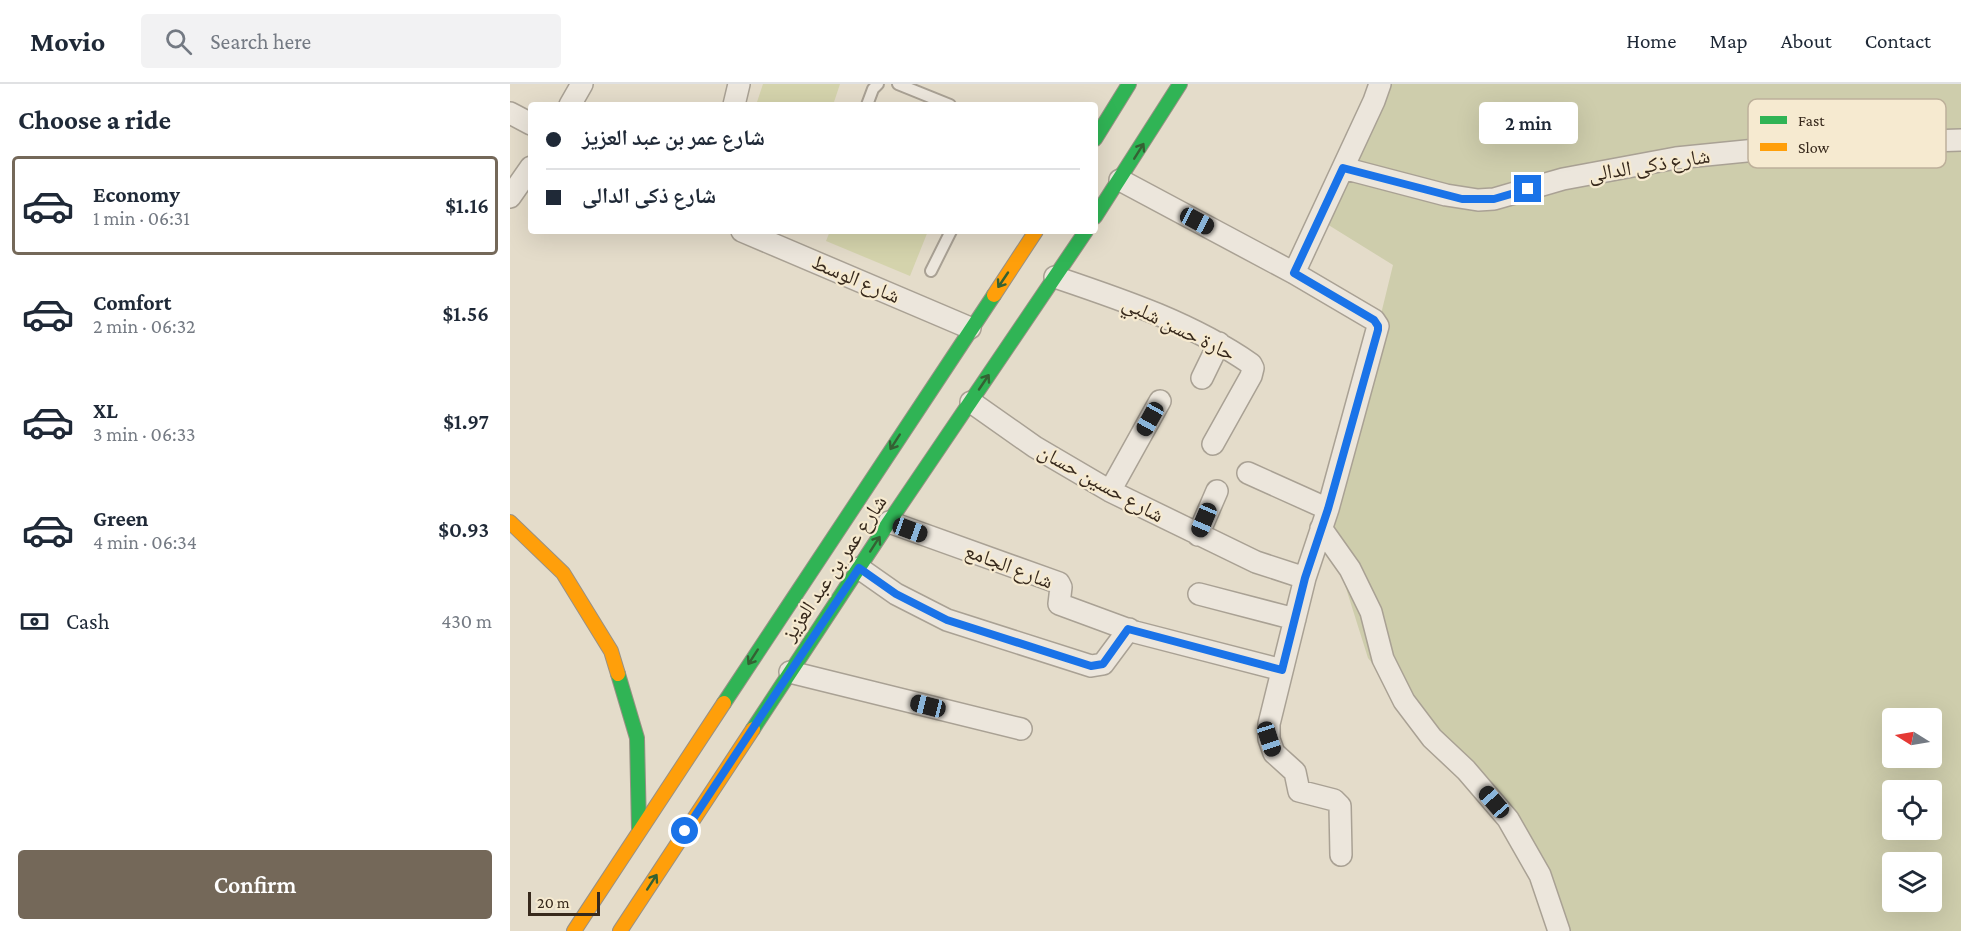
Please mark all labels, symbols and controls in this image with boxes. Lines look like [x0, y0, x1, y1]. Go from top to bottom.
search box [141, 14, 561, 68]
icon: search [162, 25, 195, 58]
text: Movio [30, 26, 105, 57]
text: Search here [210, 29, 311, 54]
text: Home [1626, 29, 1676, 53]
text: Map [1709, 29, 1748, 53]
text: About [1781, 29, 1832, 53]
text: Contact [1865, 29, 1931, 53]
legend [1748, 99, 1946, 168]
callout: 2 min [1478, 102, 1578, 144]
text: Choose a ride [18, 105, 171, 135]
text: 2 min [1505, 112, 1552, 134]
text: Fast [1798, 112, 1825, 129]
text: شارع عمر بن عبد العزيز [582, 125, 765, 150]
text: Slow [1798, 139, 1830, 156]
one-way arrow [1132, 142, 1145, 159]
street label: شارع ذكى الدالى [1586, 144, 1712, 187]
route end [1514, 175, 1541, 202]
icon: car [21, 179, 75, 233]
text: Economy [93, 182, 180, 207]
text: شارع ذكى الدالى [582, 183, 716, 208]
text: $1.16 [445, 193, 489, 218]
car [1177, 205, 1217, 237]
text: 1 min · 06:31 [93, 207, 190, 229]
street label: شارع الوسط [808, 250, 904, 309]
one-way arrow [997, 271, 1009, 287]
icon: car [21, 287, 75, 341]
text: Comfort [93, 290, 171, 315]
street label: حارة حسن شلبي [1117, 290, 1239, 369]
text: $1.56 [442, 301, 489, 326]
text: 2 min · 06:32 [93, 315, 196, 337]
one-way arrow [977, 374, 990, 391]
icon: car [21, 395, 75, 449]
text: XL [93, 398, 118, 423]
car [1133, 399, 1167, 439]
text: $1.97 [443, 409, 489, 434]
text: 3 min · 06:33 [93, 423, 196, 445]
one-way arrow [889, 433, 901, 450]
street label: شارع حسين حسان [1034, 439, 1168, 528]
street label: شارع عمر بن عبد العزيز [776, 491, 892, 647]
car [1189, 500, 1219, 540]
icon: car [21, 503, 75, 557]
text: Green [93, 506, 149, 531]
car [890, 515, 930, 545]
text: $0.93 [438, 517, 489, 542]
text: 4 min · 06:34 [93, 531, 197, 553]
one-way arrow [869, 536, 881, 553]
street label: شارع الجامع [961, 538, 1056, 595]
icon: cash [18, 605, 51, 638]
text: Cash [66, 609, 110, 634]
text: 430 m [441, 610, 492, 632]
one-way arrow [747, 649, 759, 665]
car [908, 693, 948, 719]
north arrow [1882, 708, 1942, 768]
map controls [1882, 708, 1942, 912]
car [1255, 719, 1283, 759]
button: locate [1882, 780, 1942, 840]
car [1475, 783, 1513, 821]
route start [671, 817, 698, 844]
button: Confirm [18, 850, 492, 919]
button: layers [1882, 852, 1942, 912]
one-way arrow [646, 874, 658, 891]
scale bar [528, 889, 600, 916]
text: 20 m [537, 894, 570, 911]

